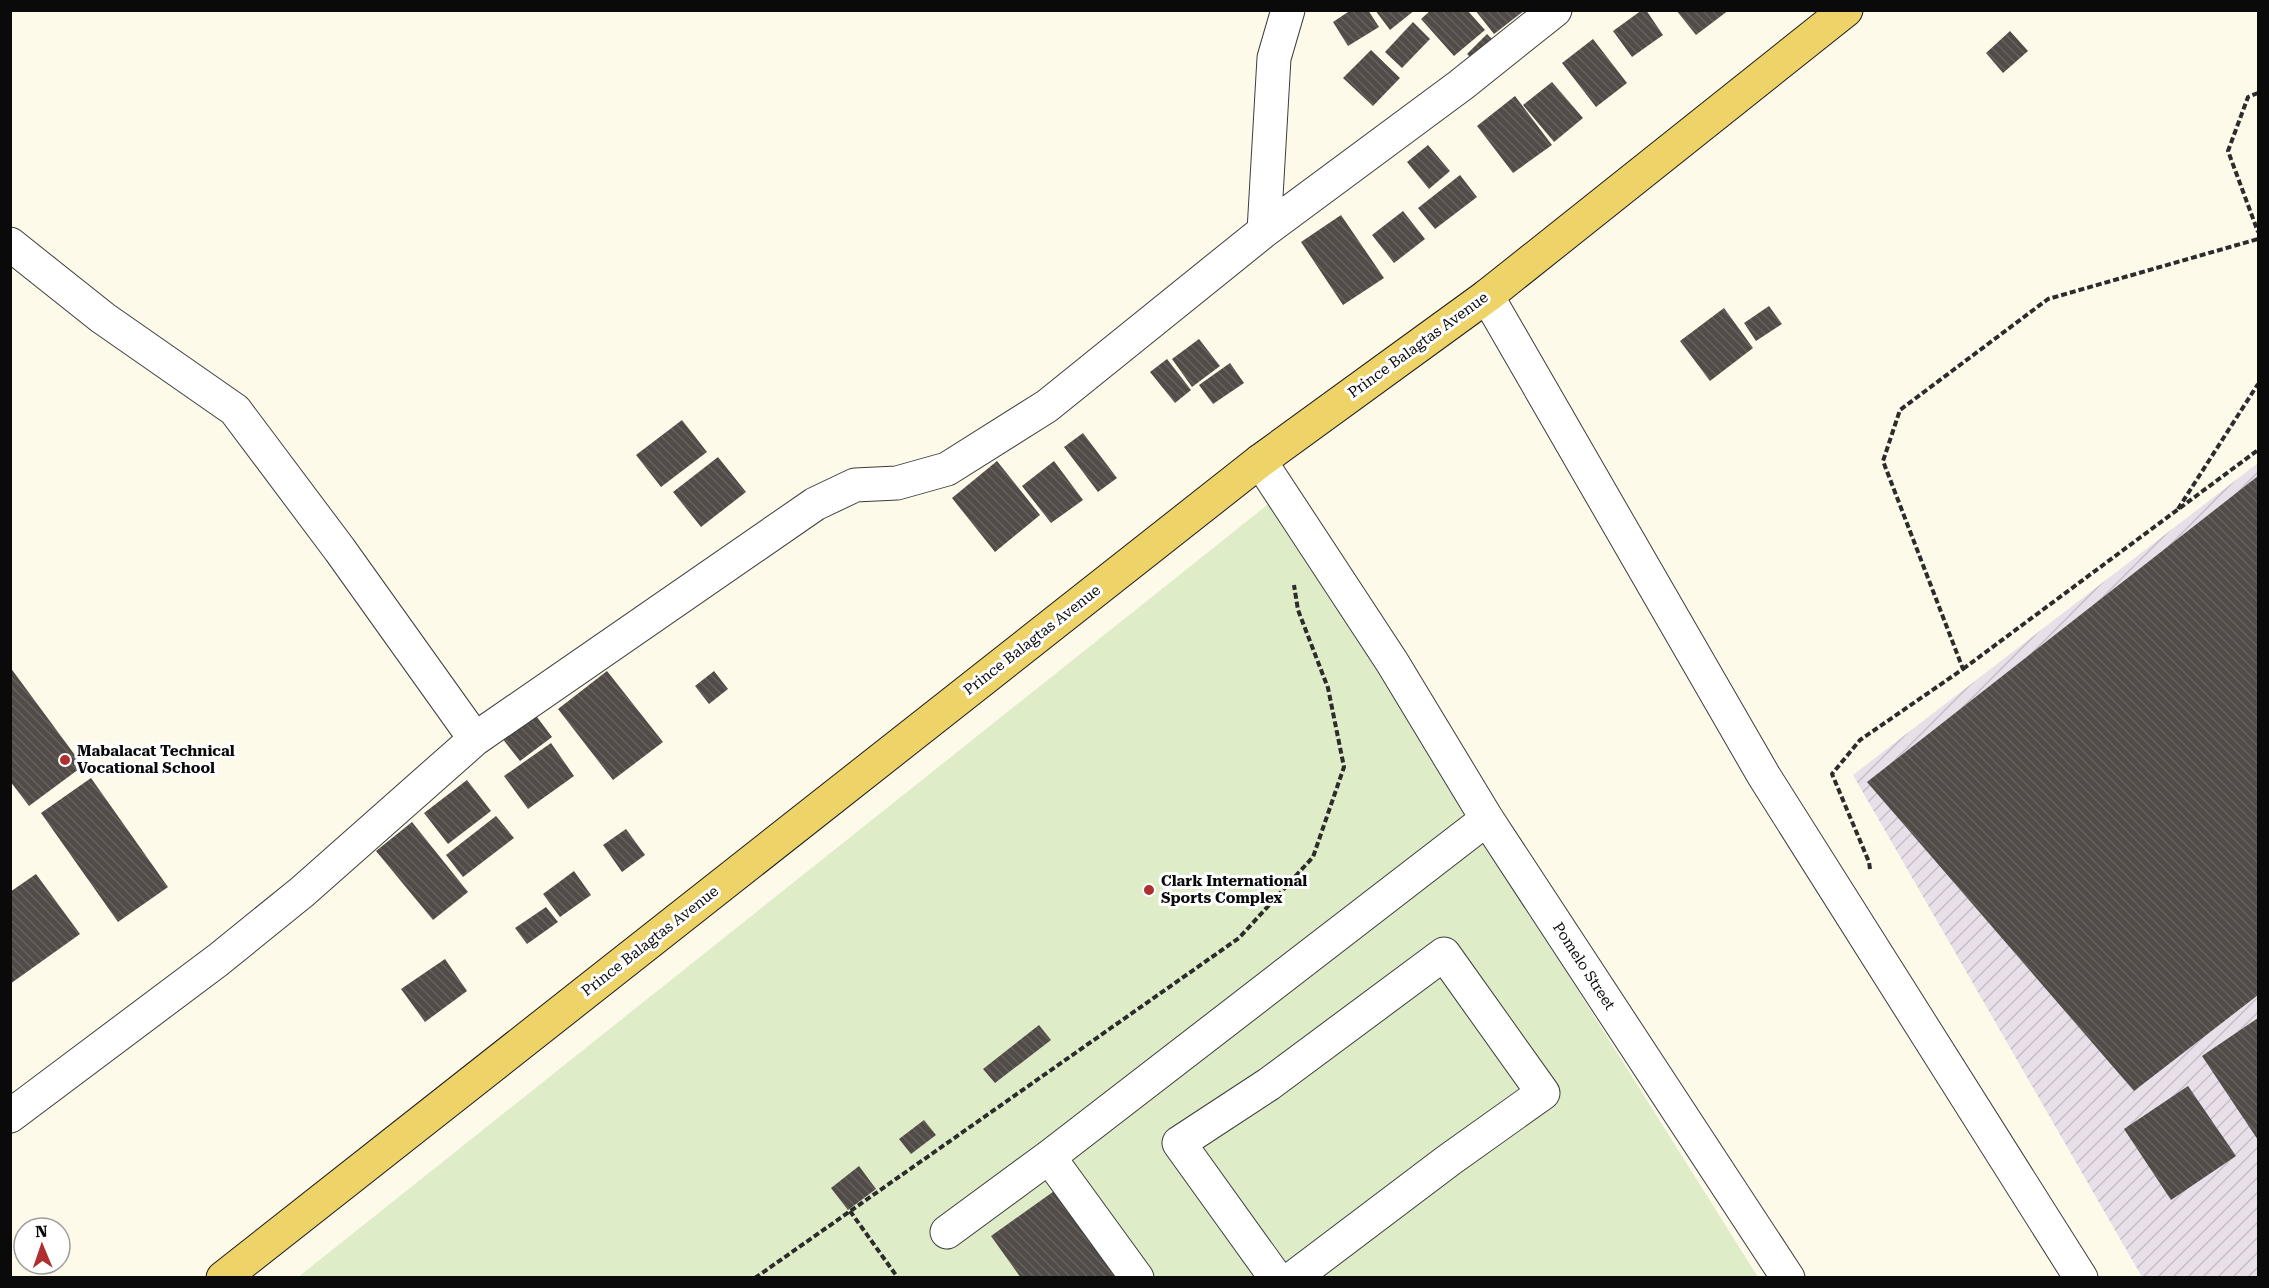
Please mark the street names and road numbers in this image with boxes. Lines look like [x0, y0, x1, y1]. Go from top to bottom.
street label: Prince Balagtas Avenue [1344, 288, 1492, 402]
street label: Prince Balagtas Avenue [960, 581, 1104, 699]
street label: Prince Balagtas Avenue [578, 882, 722, 1000]
street label: Pomelo Street [1549, 919, 1619, 1014]

